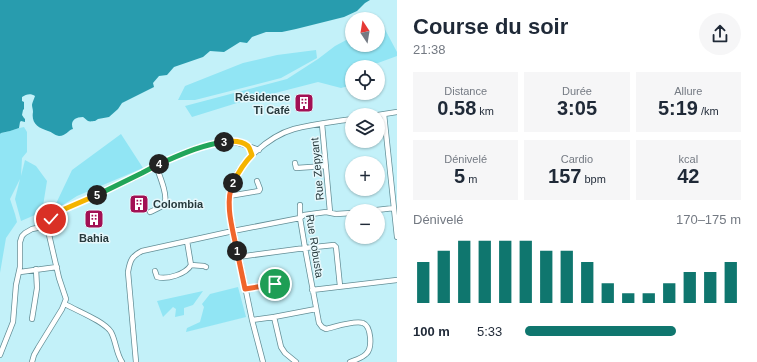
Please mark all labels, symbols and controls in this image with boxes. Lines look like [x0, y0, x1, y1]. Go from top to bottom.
north arrow [345, 12, 385, 52]
map controls [345, 12, 385, 244]
button: share [699, 13, 741, 55]
text: Course du soir [413, 14, 568, 39]
text: 21:38 [413, 42, 446, 57]
button: locate [345, 60, 385, 100]
text: Distance [444, 85, 487, 97]
text: Durée [562, 85, 592, 97]
text: Allure [674, 85, 702, 97]
place label: Résidence Ti Café [235, 91, 290, 116]
building icon: Résidence Ti Café [293, 92, 315, 114]
text: 0.58 [437, 97, 476, 119]
text: 3:05 [557, 97, 597, 119]
text: 5:19 [658, 97, 698, 119]
text: km [476, 105, 494, 117]
text: /km [698, 105, 719, 117]
button: layers [345, 108, 385, 148]
pin: 3 [214, 132, 234, 152]
text: 3 [221, 136, 227, 148]
street label: Rue Zepyant [308, 137, 326, 201]
text: Dénivelé [444, 153, 487, 165]
text: Cardio [561, 153, 593, 165]
text: kcal [679, 153, 698, 165]
pin: 4 [149, 154, 169, 174]
button: + [345, 156, 385, 196]
text: 4 [156, 158, 162, 170]
text: 5 [454, 165, 465, 187]
text: 157 [548, 165, 581, 187]
text: 42 [677, 165, 699, 187]
pin: 2 [223, 173, 243, 193]
text: m [465, 173, 477, 185]
text: bpm [581, 173, 606, 185]
text: 2 [230, 177, 236, 189]
pin: 5 [87, 185, 107, 205]
text: 5 [94, 189, 100, 201]
building icon: Colombia [128, 193, 150, 215]
place label: Colombia [153, 198, 204, 210]
pin [34, 202, 68, 236]
button: − [345, 204, 385, 244]
icon: check [40, 208, 62, 230]
building icon: Bahia [83, 208, 105, 230]
text: Dénivelé [413, 212, 464, 227]
text: 170–175 m [676, 212, 741, 227]
street label: Rue Robusta [304, 213, 326, 280]
place label: Bahia [79, 232, 110, 244]
pin: 1 [227, 241, 247, 261]
text: 1 [234, 245, 240, 257]
pin [258, 267, 292, 301]
icon: arrive [264, 273, 286, 295]
text: 100 m [413, 324, 450, 339]
text: 5:33 [477, 324, 502, 339]

